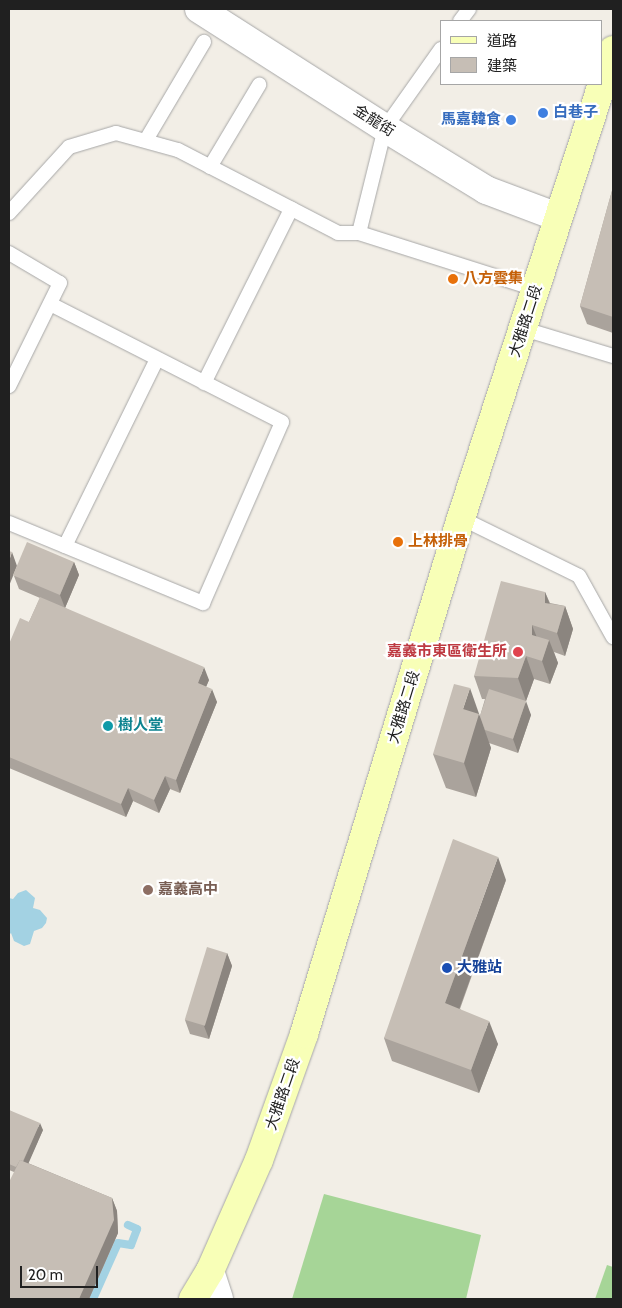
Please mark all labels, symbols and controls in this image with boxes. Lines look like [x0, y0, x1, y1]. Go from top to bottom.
legend [440, 20, 602, 85]
text: 道路 [487, 32, 517, 50]
text: 建築 [487, 57, 517, 75]
street label: 金龍街 [350, 101, 398, 141]
place label: 白巷子 [553, 104, 598, 122]
marker: 白巷子 [537, 107, 549, 119]
place label: 馬嘉韓食 [441, 111, 501, 129]
marker: 馬嘉韓食 [505, 114, 517, 126]
place label: 八方雲集 [463, 270, 523, 288]
marker: 八方雲集 [447, 273, 459, 285]
street label: 大雅路二段 [506, 283, 546, 359]
place label: 上林排骨 [408, 533, 468, 551]
marker: 上林排骨 [392, 536, 404, 548]
place label: 嘉義市東區衛生所 [387, 643, 507, 661]
marker: 嘉義市東區衛生所 [511, 645, 525, 659]
street label: 大雅路二段 [384, 669, 424, 745]
place label: 樹人堂 [118, 717, 163, 735]
marker: 樹人堂 [102, 720, 114, 732]
place label: 嘉義高中 [158, 881, 218, 899]
marker: 嘉義高中 [142, 884, 154, 896]
place label: 大雅站 [457, 959, 502, 977]
marker: 大雅站 [441, 962, 453, 974]
street label: 大雅路二段 [262, 1056, 304, 1132]
scale bar [22, 1256, 100, 1288]
text: 20 m [28, 1266, 63, 1284]

